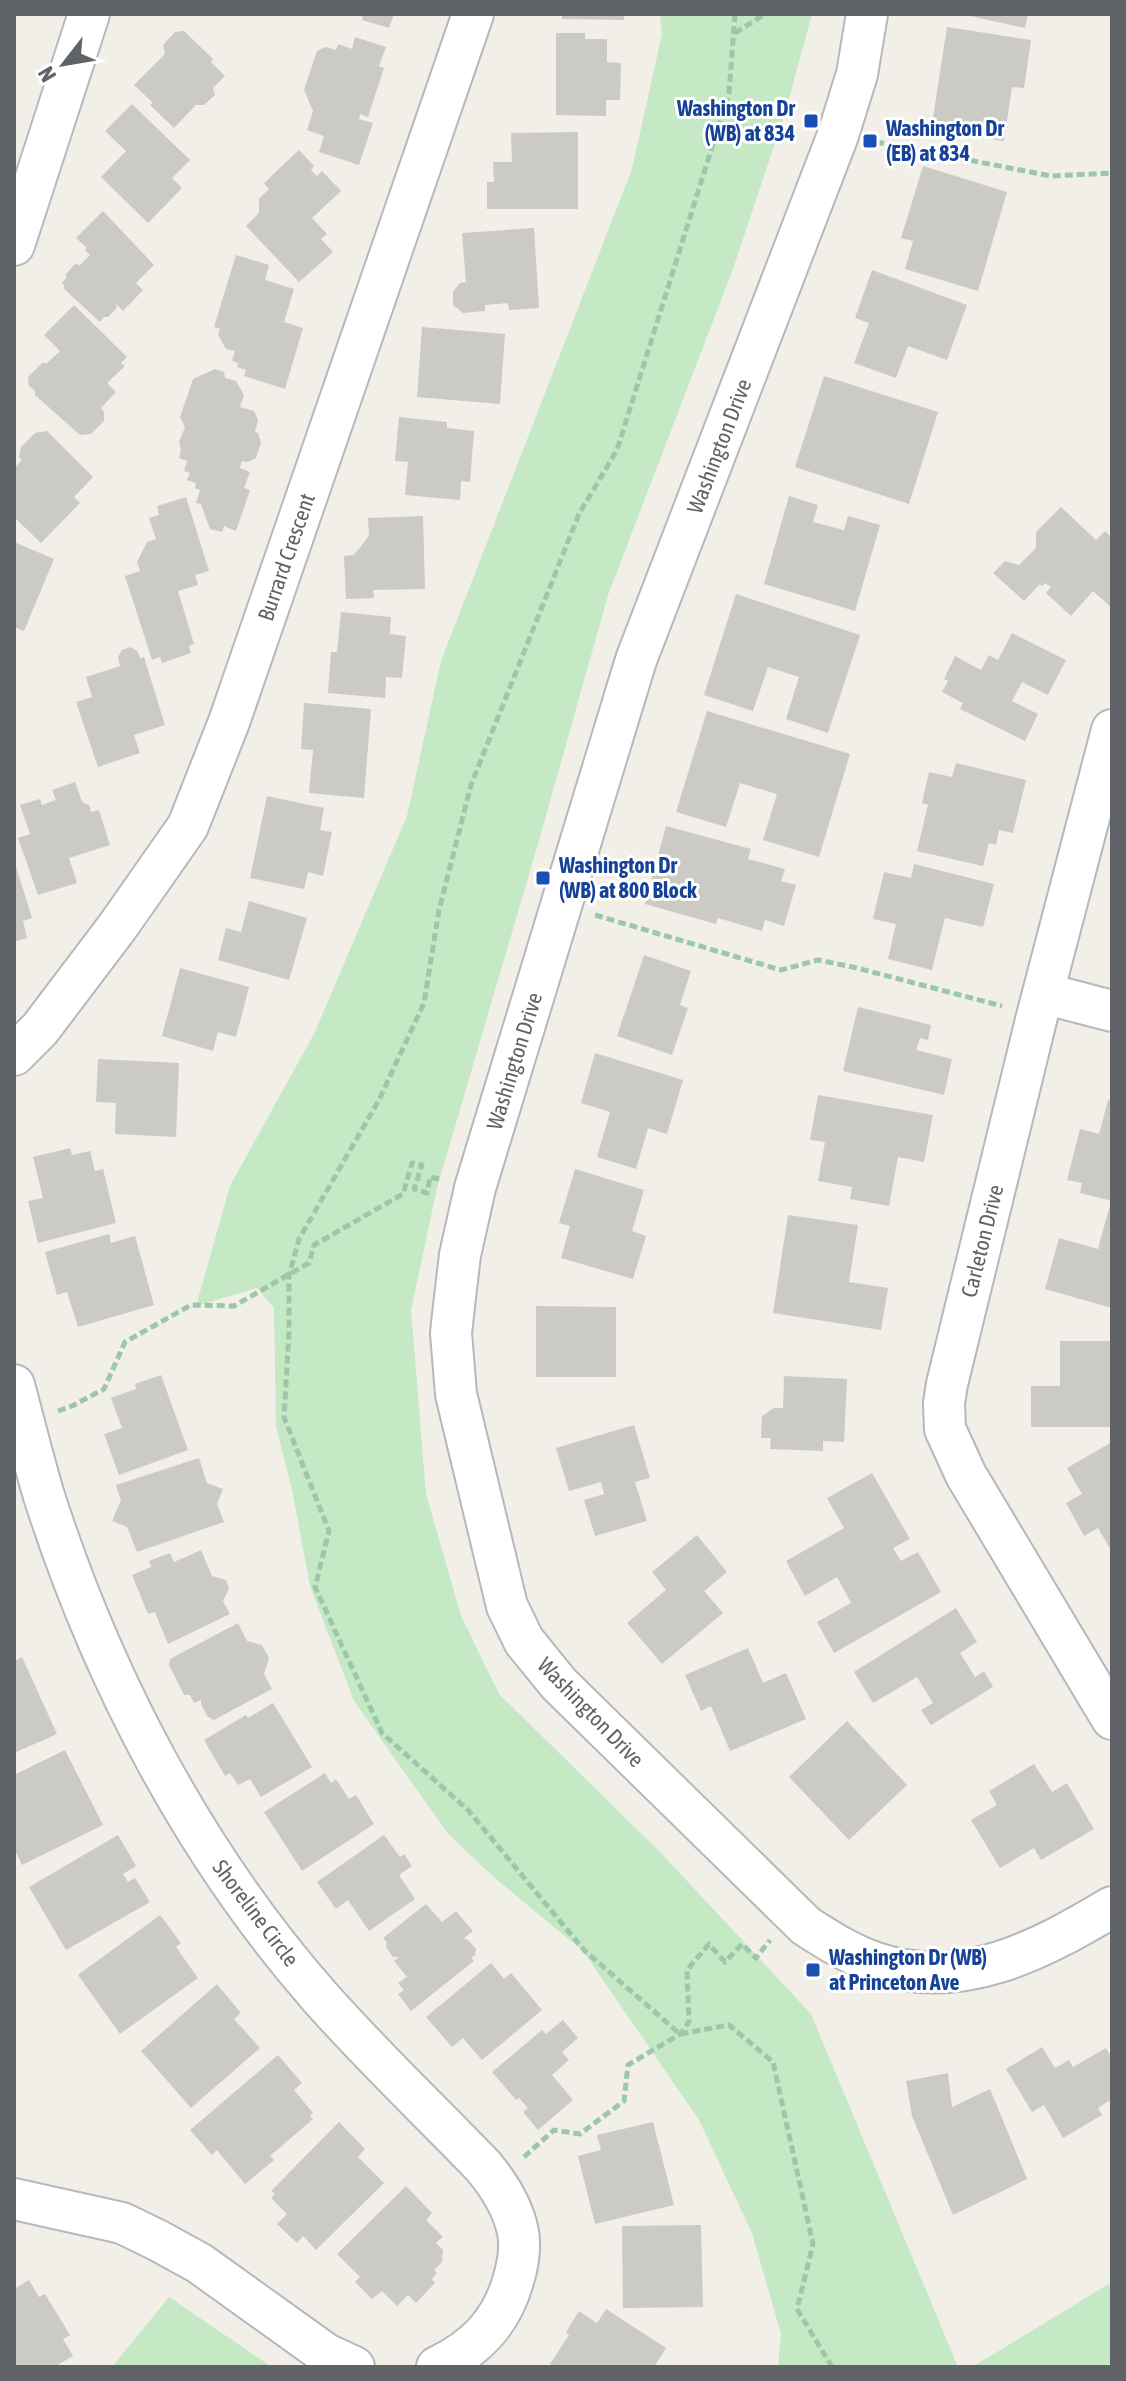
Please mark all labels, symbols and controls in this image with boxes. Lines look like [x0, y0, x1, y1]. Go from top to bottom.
north arrow [24, 24, 104, 104]
text: N [32, 62, 61, 87]
place label: Washington Dr (WB) at 834 [676, 95, 795, 146]
marker: Washington Dr (WB) at 834 [802, 112, 820, 130]
place label: Washington Dr (EB) at 834 [885, 115, 1005, 166]
marker: Washington Dr (EB) at 834 [861, 132, 879, 150]
street label: Washington Drive [681, 375, 757, 517]
street label: Burrard Crescent [252, 490, 320, 624]
place label: Washington Dr (WB) at 800 Block [558, 852, 697, 903]
marker: Washington Dr (WB) at 800 Block [534, 869, 552, 887]
street label: Washington Drive [481, 989, 547, 1133]
street label: Carleton Drive [955, 1182, 1009, 1300]
street label: Washington Drive [532, 1652, 650, 1772]
street label: Shoreline Circle [208, 1855, 304, 1971]
place label: Washington Dr (WB) at Princeton Ave [828, 1944, 987, 1995]
marker: Washington Dr (WB) at Princeton Ave [804, 1961, 822, 1979]

